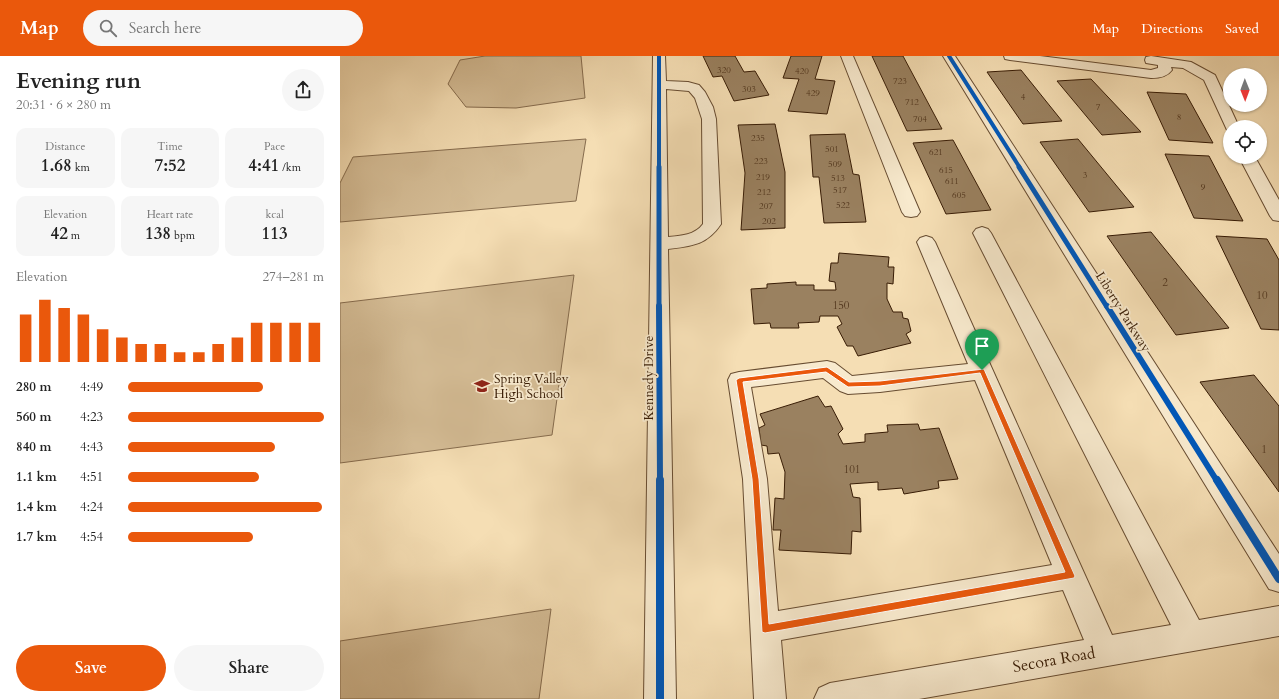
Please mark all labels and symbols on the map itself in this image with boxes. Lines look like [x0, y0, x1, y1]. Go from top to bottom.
house number: 320 [717, 64, 731, 76]
house number: 420 [795, 65, 809, 77]
north arrow [1223, 68, 1267, 112]
house number: 723 [893, 75, 907, 87]
house number: 303 [742, 83, 756, 95]
house number: 429 [806, 87, 820, 99]
house number: 4 [1021, 91, 1026, 103]
house number: 712 [905, 96, 919, 108]
house number: 7 [1096, 101, 1101, 113]
house number: 8 [1177, 111, 1181, 123]
house number: 704 [913, 113, 927, 125]
house number: 235 [751, 132, 765, 144]
house number: 501 [825, 143, 839, 155]
house number: 621 [929, 146, 943, 158]
house number: 223 [754, 155, 768, 167]
house number: 509 [828, 158, 842, 170]
house number: 615 [939, 164, 953, 176]
house number: 3 [1083, 169, 1088, 181]
house number: 219 [756, 171, 770, 183]
house number: 513 [831, 172, 845, 184]
house number: 611 [945, 175, 959, 187]
house number: 9 [1201, 181, 1206, 193]
house number: 517 [833, 184, 847, 196]
house number: 212 [757, 186, 771, 198]
house number: 605 [952, 189, 966, 201]
house number: 522 [836, 199, 850, 211]
house number: 207 [759, 200, 773, 212]
house number: 202 [762, 215, 776, 227]
street label: Liberty Parkway [1091, 268, 1155, 356]
house number: 2 [1162, 275, 1168, 290]
house number: 10 [1256, 288, 1268, 303]
house number: 150 [833, 298, 850, 313]
pin [965, 329, 999, 370]
street label: Kennedy Drive [640, 335, 658, 420]
place label: Spring Valley High School [494, 370, 569, 403]
school or university icon: Spring Valley High School [473, 377, 491, 395]
house number: 1 [1261, 442, 1267, 457]
house number: 101 [844, 462, 860, 477]
street label: Secora Road [1011, 642, 1097, 678]

